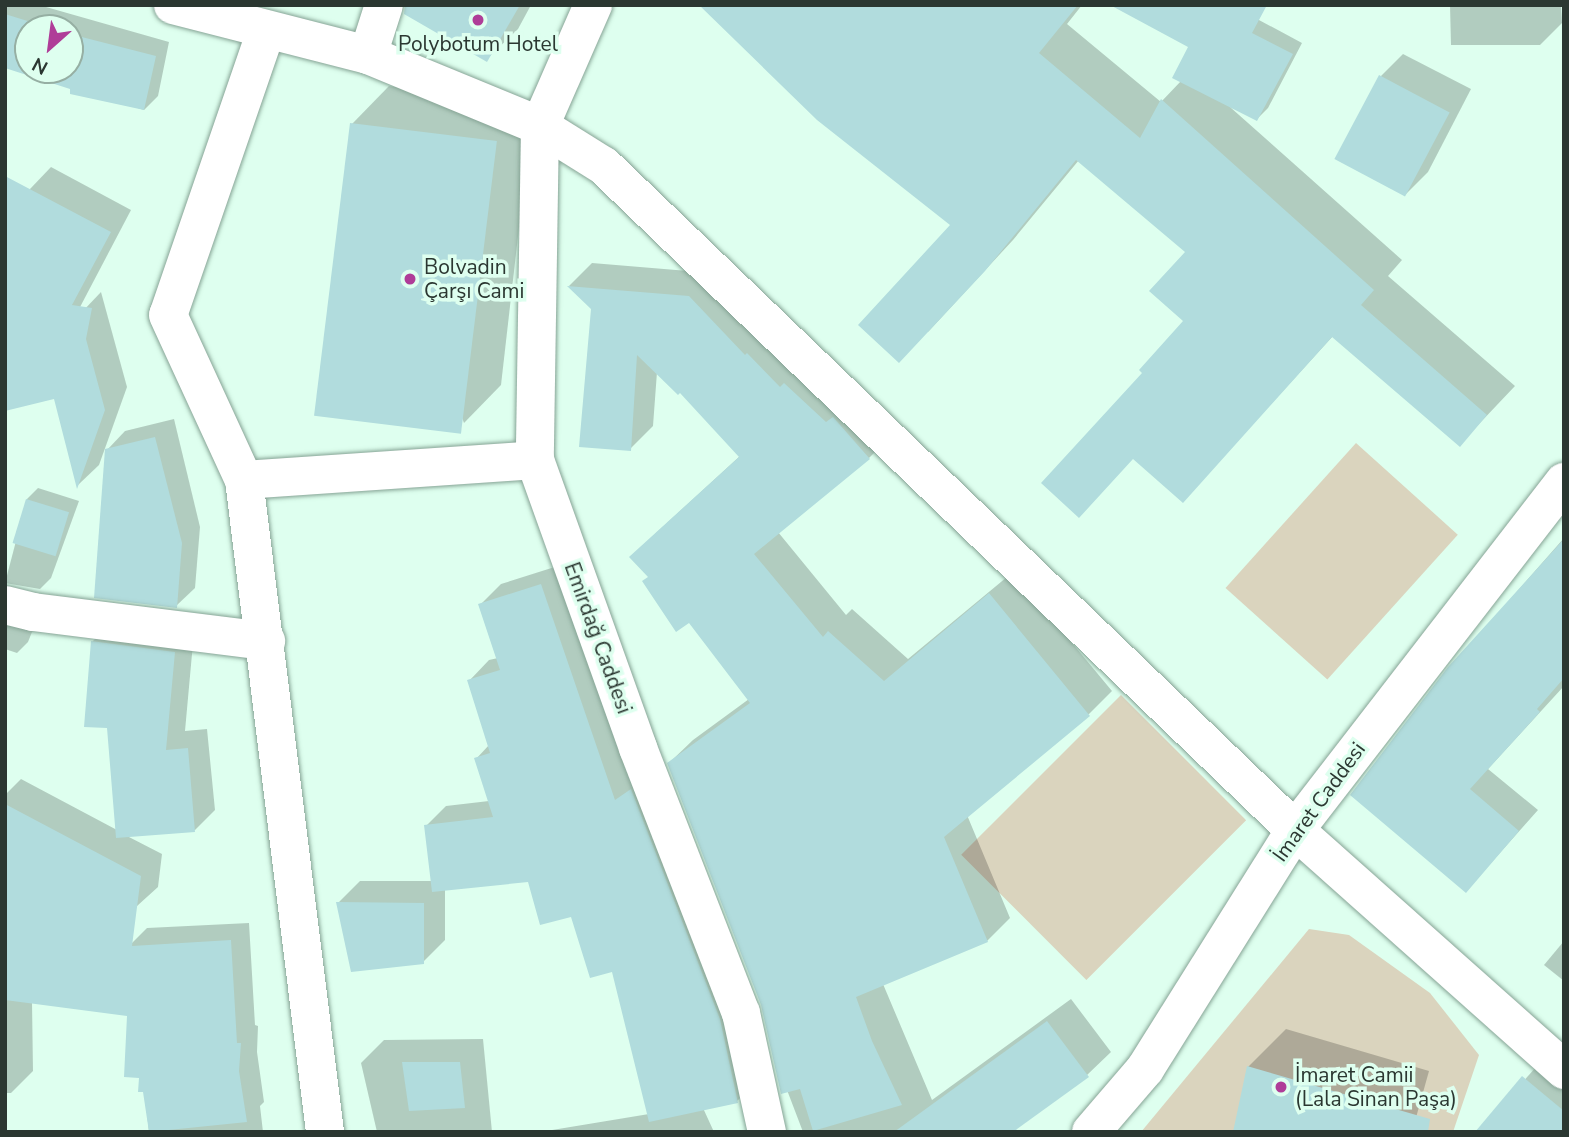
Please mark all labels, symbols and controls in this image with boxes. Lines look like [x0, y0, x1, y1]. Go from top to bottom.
marker: Polybotum Hotel [470, 12, 486, 28]
north arrow [14, 14, 84, 84]
place label: Polybotum Hotel [398, 31, 558, 57]
text: N [28, 51, 52, 81]
place label: Bolvadin Çarşı Cami [424, 254, 524, 304]
marker: Bolvadin Çarşı Cami [402, 271, 418, 287]
street label: Emirdağ Caddesi [559, 559, 637, 717]
street label: İmaret Caddesi [1267, 737, 1371, 867]
place label: İmaret Camii (Lala Sinan Paşa) [1295, 1062, 1457, 1112]
marker: İmaret Camii (Lala Sinan Paşa) [1273, 1079, 1289, 1095]

